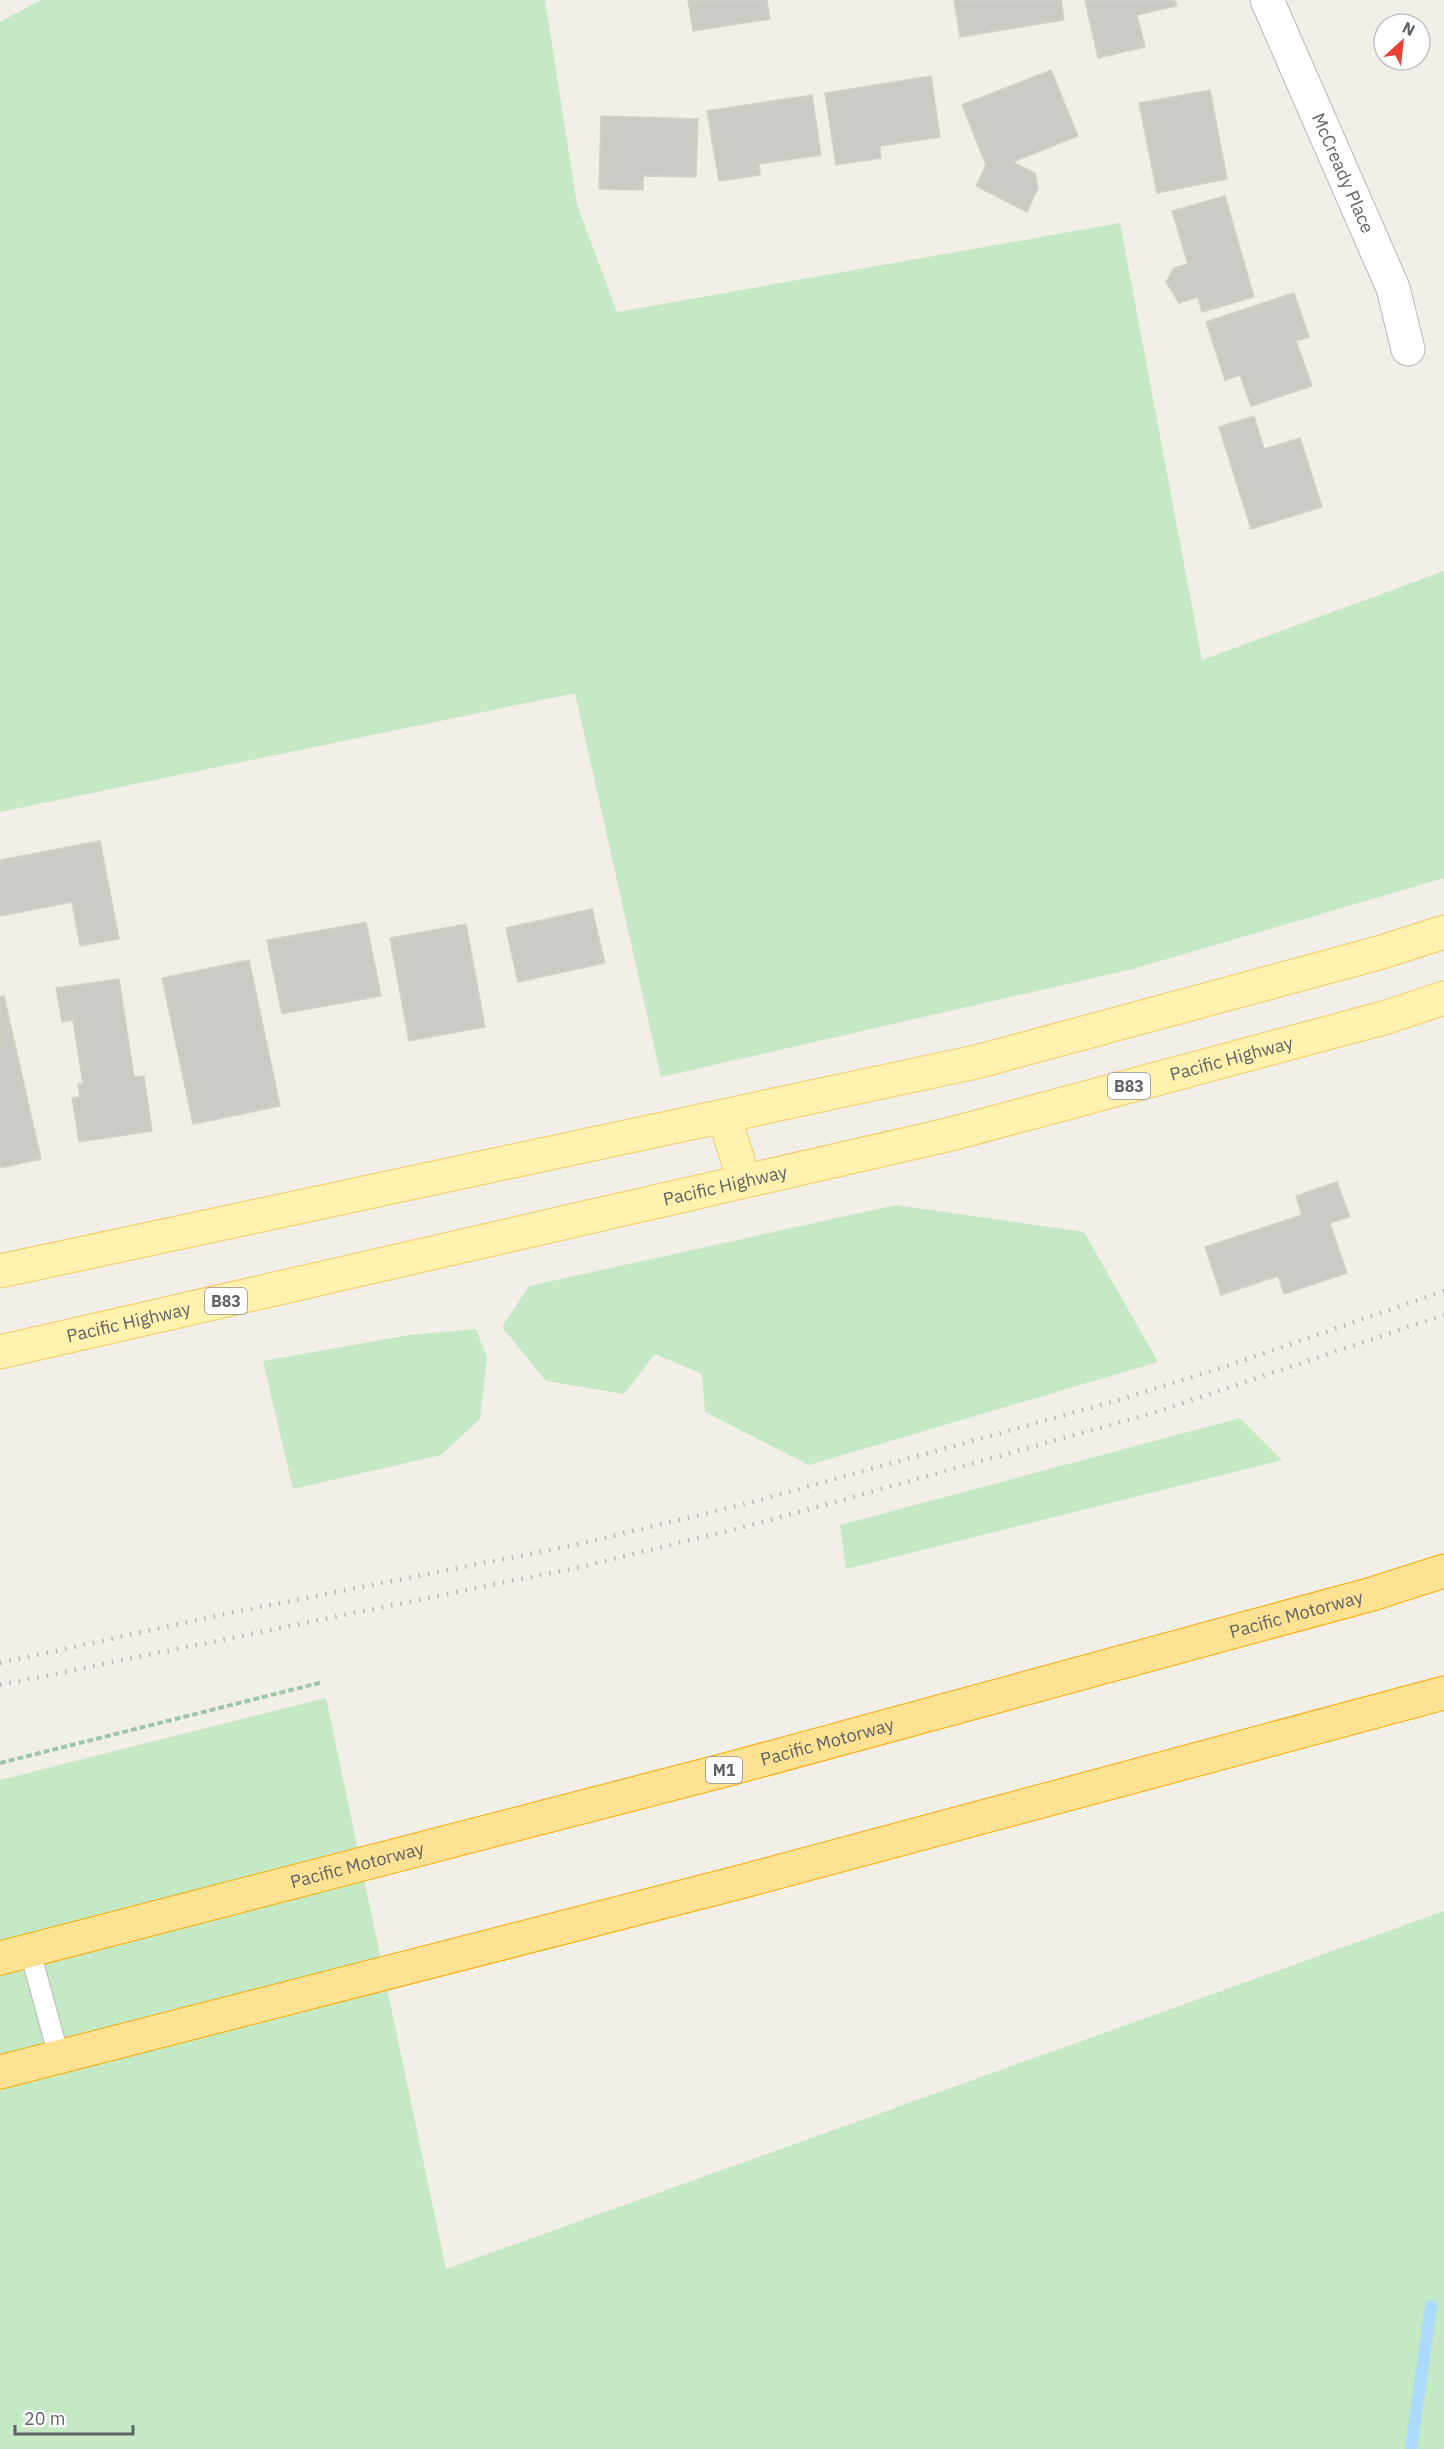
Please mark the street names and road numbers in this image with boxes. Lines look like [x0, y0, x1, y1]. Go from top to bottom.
street label: McCready Place [1307, 109, 1380, 237]
street label: Pacific Highway [1167, 1031, 1295, 1086]
road number: B83 [1108, 1073, 1150, 1099]
street label: Pacific Highway [661, 1160, 789, 1211]
road number: B83 [205, 1288, 247, 1314]
street label: Pacific Highway [64, 1297, 193, 1347]
street label: Pacific Motorway [1227, 1585, 1365, 1643]
street label: Pacific Motorway [758, 1713, 897, 1771]
road number: M1 [706, 1757, 742, 1783]
street label: Pacific Motorway [288, 1837, 426, 1893]

